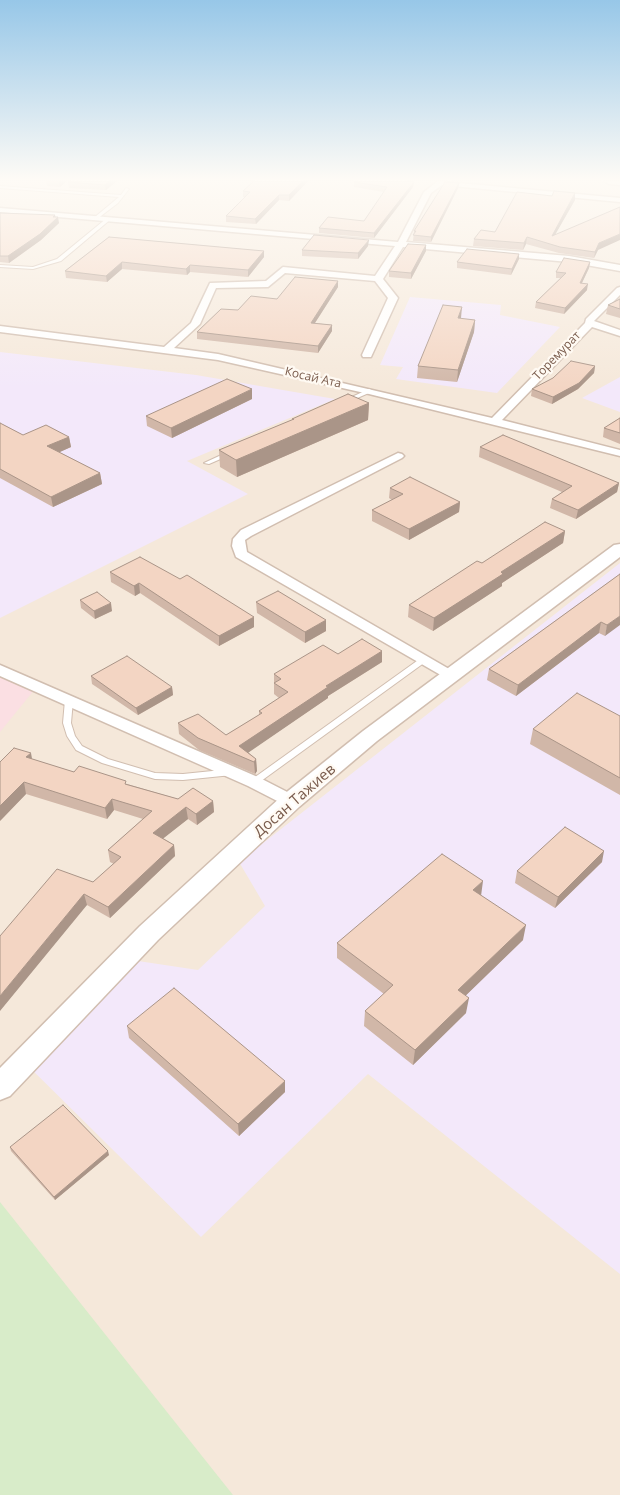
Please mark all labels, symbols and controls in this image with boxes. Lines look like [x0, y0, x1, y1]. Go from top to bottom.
street label: Торемурат [530, 329, 584, 383]
street label: Косай Ата [283, 365, 343, 391]
street label: Досан Тажиев [250, 761, 340, 841]

